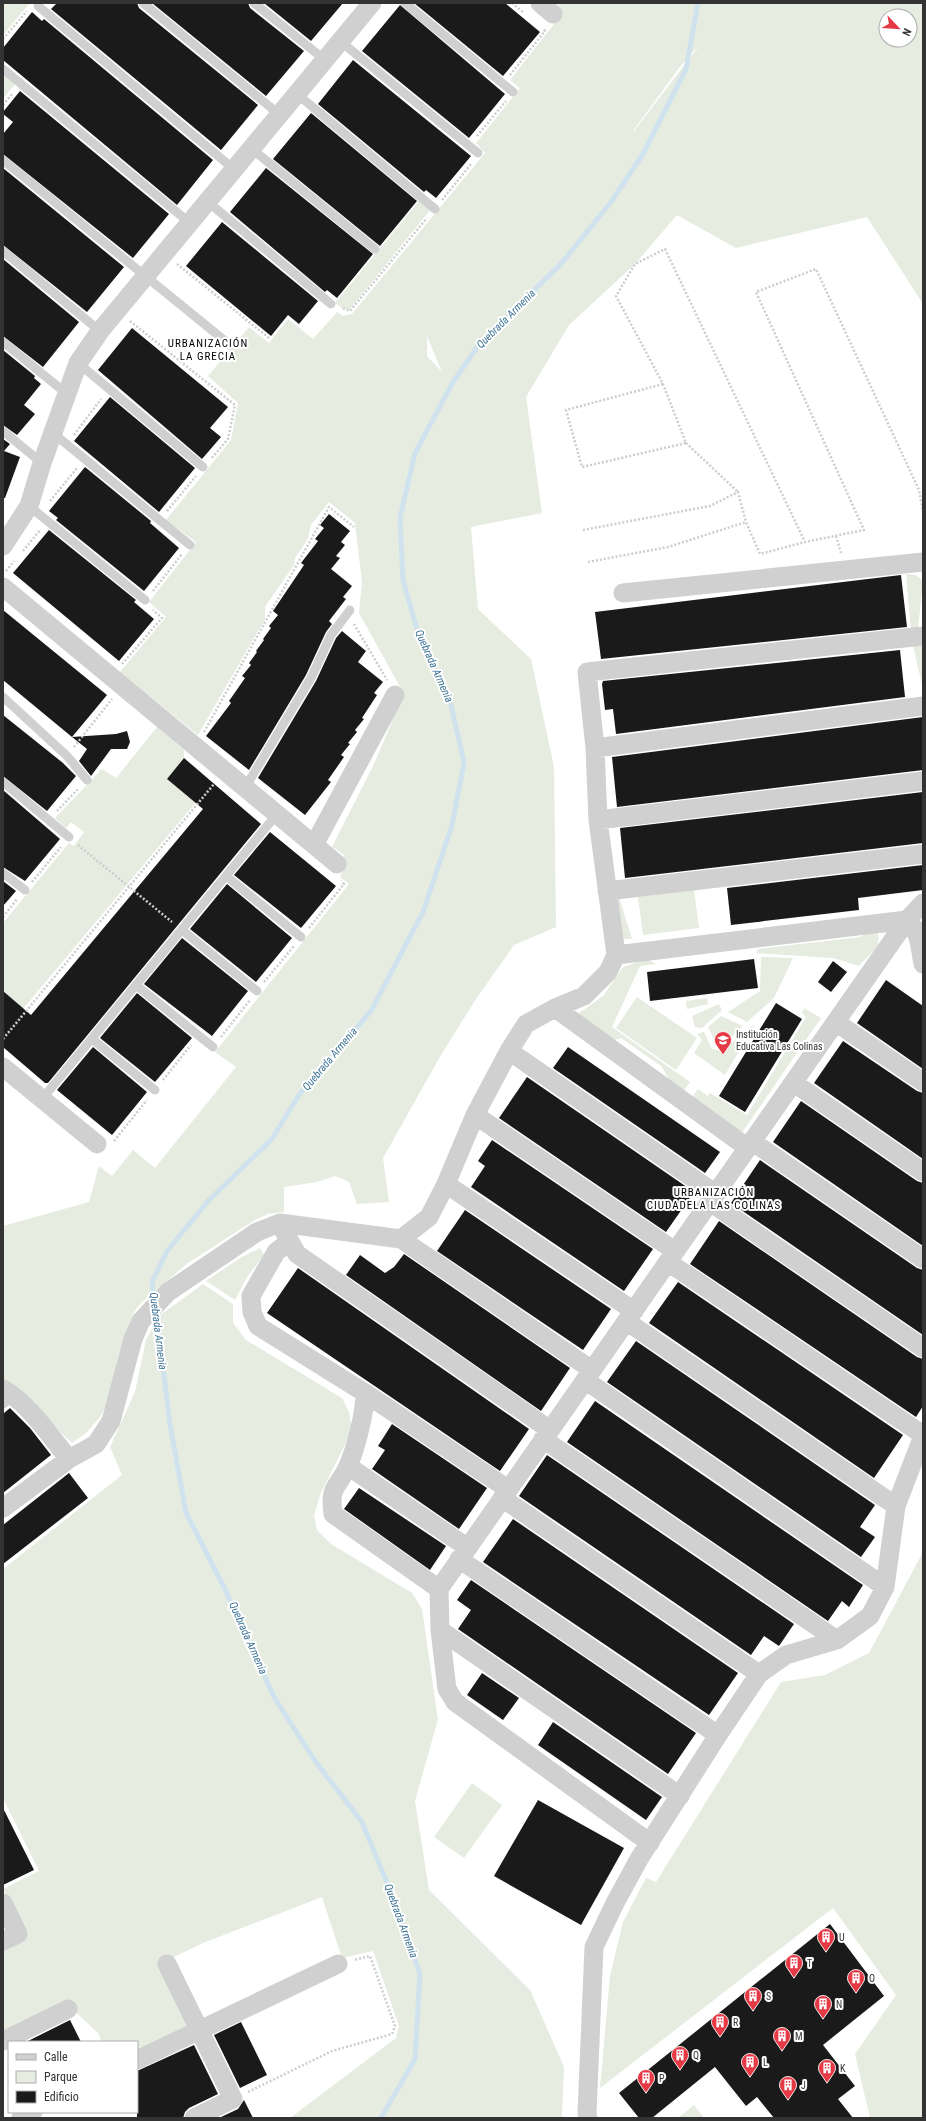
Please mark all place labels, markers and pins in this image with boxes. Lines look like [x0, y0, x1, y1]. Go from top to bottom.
place label: Institución Educativa Las Colinas [736, 1029, 823, 1052]
school or university icon: Institución Educativa Las Colinas [713, 1030, 733, 1055]
building icon: U [816, 1927, 836, 1952]
place label: U [839, 1932, 845, 1943]
building icon: T [784, 1953, 804, 1978]
place label: T [807, 1958, 812, 1969]
building icon: O [846, 1968, 866, 1993]
place label: O [869, 1973, 875, 1984]
building icon: S [743, 1986, 763, 2011]
place label: S [766, 1991, 771, 2002]
building icon: N [813, 1994, 833, 2019]
place label: N [836, 1999, 842, 2010]
building icon: R [710, 2012, 730, 2037]
place label: R [733, 2017, 739, 2028]
building icon: M [772, 2026, 792, 2051]
place label: M [795, 2031, 803, 2042]
building icon: Q [670, 2045, 690, 2070]
place label: Q [693, 2050, 699, 2061]
building icon: L [740, 2052, 760, 2077]
place label: L [763, 2057, 768, 2068]
building icon: K [817, 2058, 837, 2083]
place label: K [840, 2063, 846, 2074]
building icon: P [636, 2068, 656, 2093]
place label: P [659, 2073, 665, 2084]
building icon: J [778, 2075, 798, 2100]
place label: J [801, 2080, 806, 2091]

